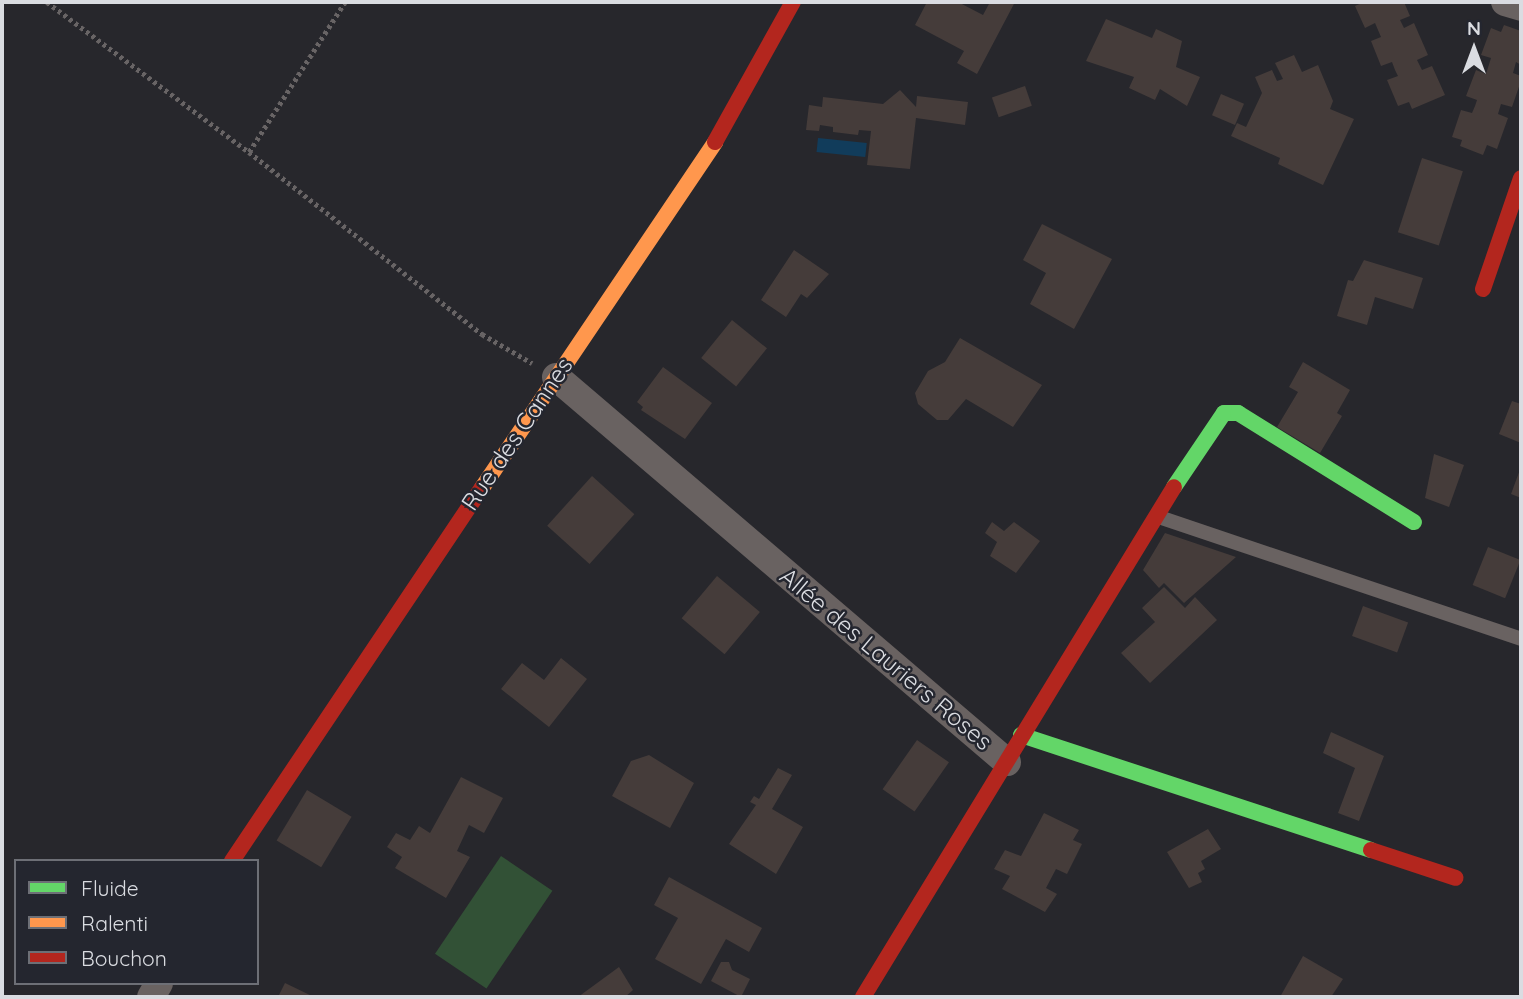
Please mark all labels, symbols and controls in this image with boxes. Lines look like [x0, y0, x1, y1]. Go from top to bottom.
north arrow [1439, 14, 1509, 84]
text: N [1467, 16, 1481, 40]
street label: Rue des Cannes [455, 352, 579, 516]
street label: Allée des Lauriers Roses [774, 562, 998, 756]
legend [14, 859, 259, 985]
text: Fluide [81, 875, 139, 901]
text: Ralenti [81, 910, 148, 936]
text: Bouchon [81, 945, 167, 971]

